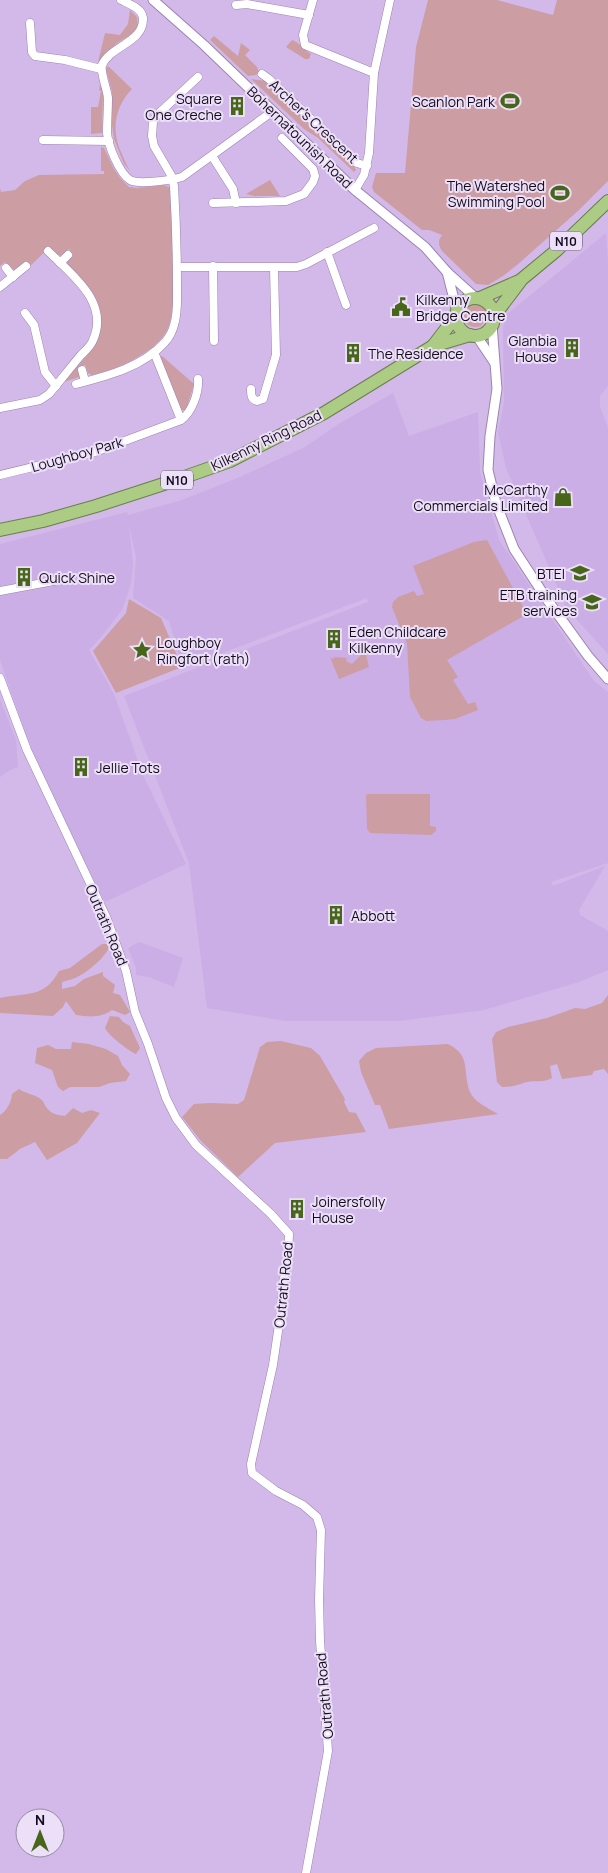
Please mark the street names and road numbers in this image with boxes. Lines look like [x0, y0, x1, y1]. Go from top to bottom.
street label: Archer's Crescent [265, 75, 363, 167]
street label: Bohernatounish Road [243, 82, 357, 192]
road number: N10 [550, 232, 582, 250]
street label: Kilkenny Ring Road [208, 405, 324, 475]
street label: Loughboy Park [29, 432, 126, 476]
road number: N10 [161, 470, 193, 490]
street label: Outrath Road [81, 881, 133, 969]
street label: Outrath Road [269, 1241, 297, 1329]
street label: Outrath Road [311, 1652, 337, 1740]

